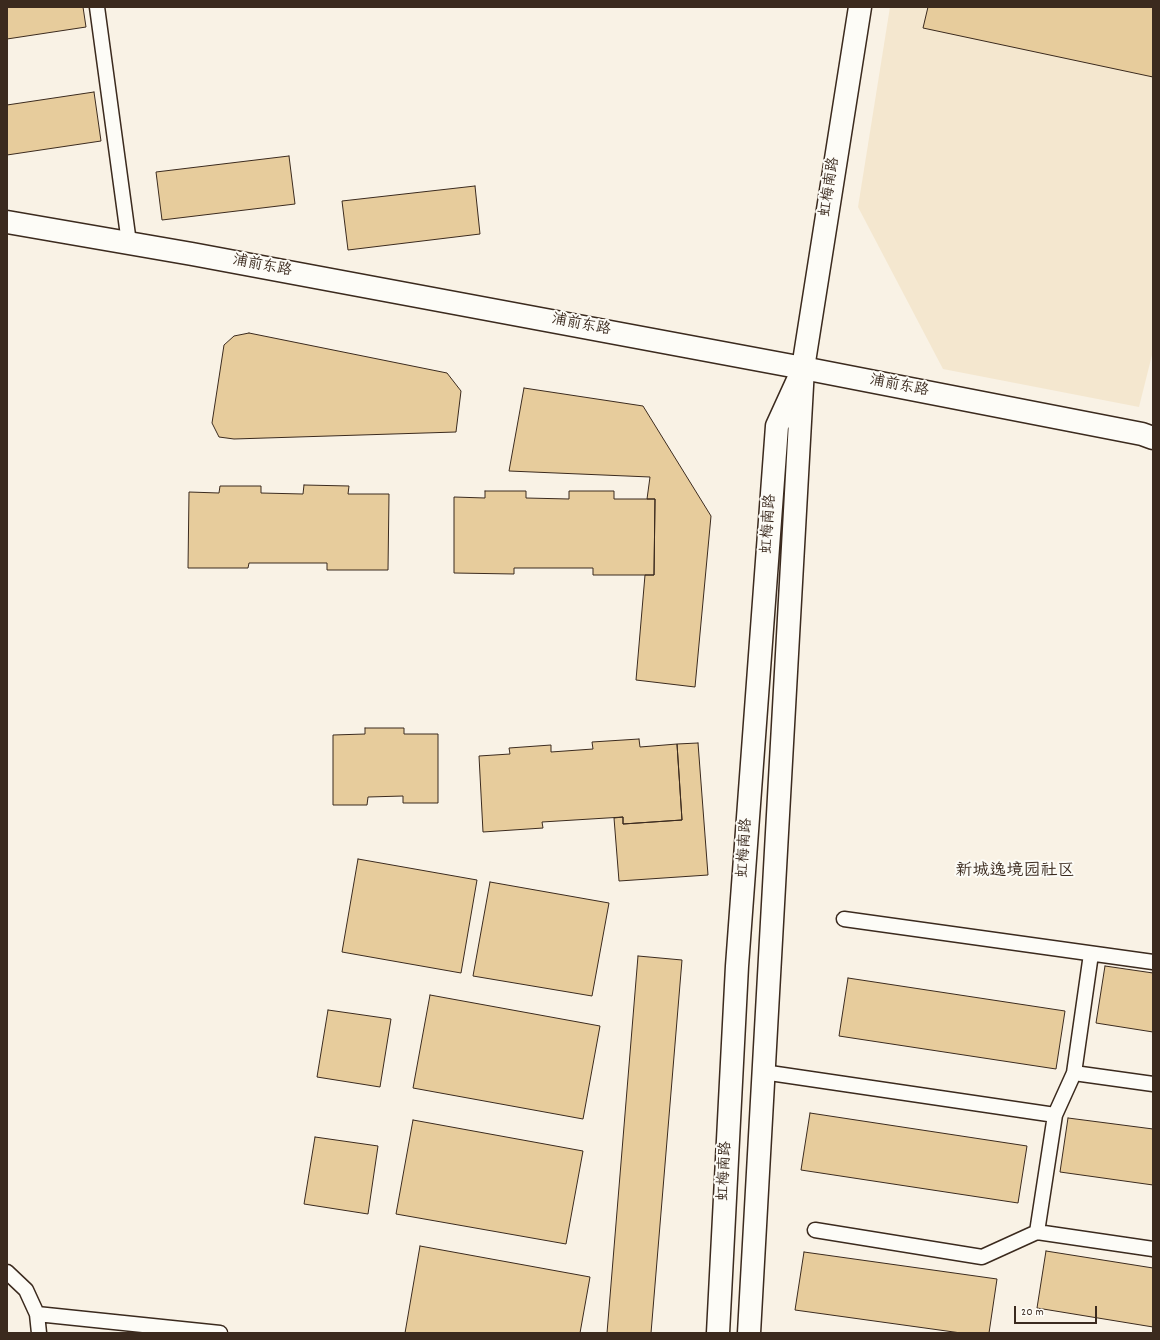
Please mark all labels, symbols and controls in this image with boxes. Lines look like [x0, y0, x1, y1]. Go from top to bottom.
street label: 虹梅南路 [817, 156, 845, 218]
street label: 浦前东路 [231, 252, 293, 282]
street label: 浦前东路 [550, 311, 612, 341]
street label: 浦前东路 [868, 372, 930, 402]
street label: 虹梅南路 [759, 493, 781, 555]
street label: 虹梅南路 [735, 817, 757, 879]
district label: 新城逸境园社区 [956, 863, 1074, 883]
street label: 虹梅南路 [715, 1141, 737, 1201]
scale bar [1016, 1298, 1099, 1324]
text: 20 m [1021, 1304, 1044, 1321]

